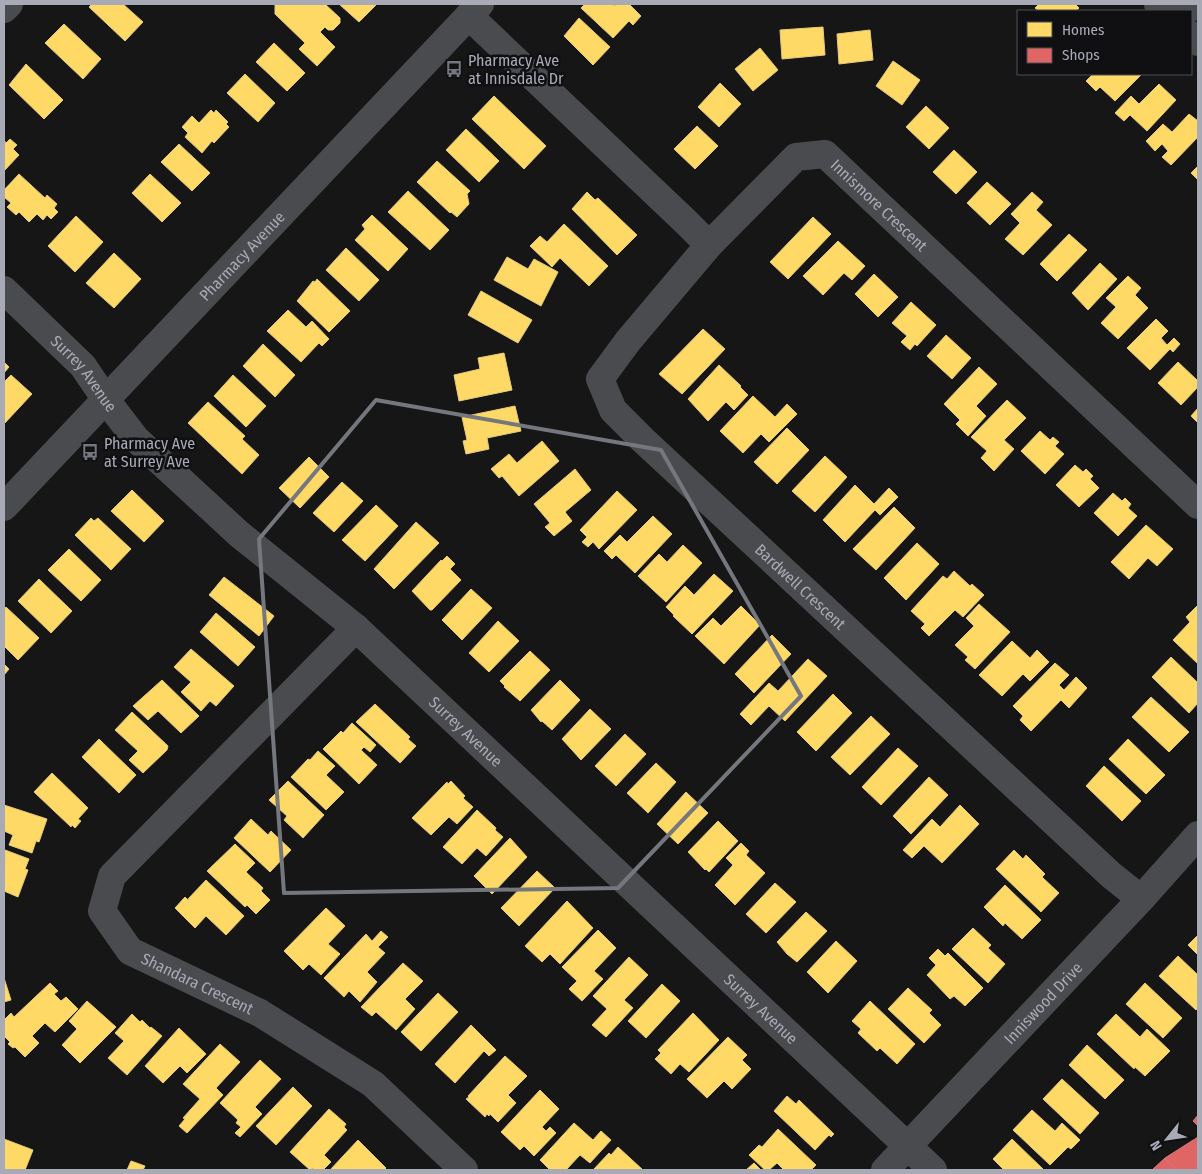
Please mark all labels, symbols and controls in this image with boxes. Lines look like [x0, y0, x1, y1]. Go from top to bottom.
legend [1017, 10, 1192, 75]
text: Homes [1062, 21, 1104, 39]
text: Shops [1062, 46, 1100, 64]
place label: Pharmacy Ave at Innisdale Dr [468, 51, 564, 88]
bus stop icon: Pharmacy Ave at Innisdale Dr [444, 59, 464, 79]
street label: Innismore Crescent [827, 155, 932, 256]
street label: Pharmacy Avenue [195, 207, 289, 305]
street label: Surrey Avenue [47, 331, 121, 416]
place label: Pharmacy Ave at Surrey Ave [104, 434, 195, 471]
bus stop icon: Pharmacy Ave at Surrey Ave [80, 442, 100, 462]
street label: Bardwell Crescent [751, 540, 850, 634]
street label: Surrey Avenue [425, 693, 506, 771]
street label: Shandara Crescent [138, 949, 257, 1019]
street label: Inniswood Drive [1000, 958, 1086, 1048]
street label: Surrey Avenue [720, 970, 802, 1048]
north arrow [1142, 1114, 1192, 1164]
text: N [1147, 1137, 1166, 1153]

